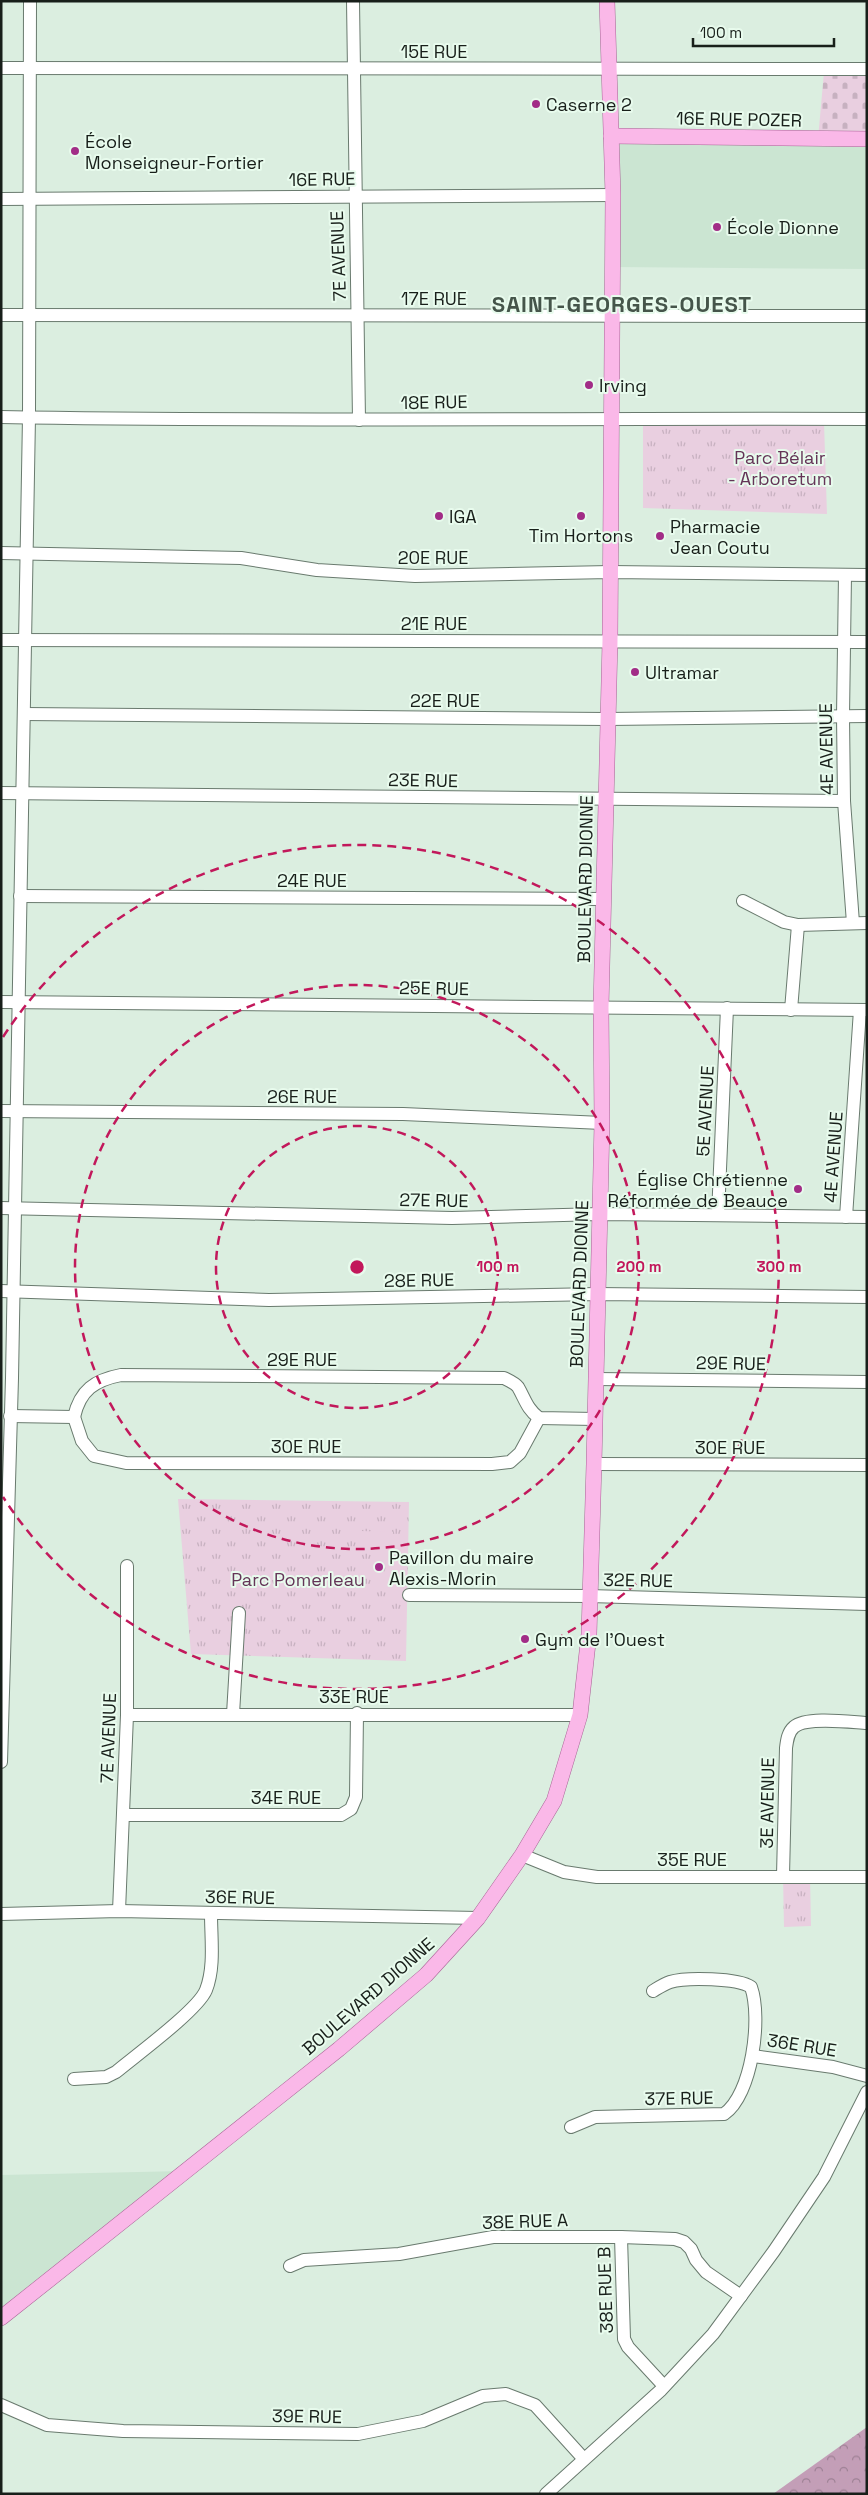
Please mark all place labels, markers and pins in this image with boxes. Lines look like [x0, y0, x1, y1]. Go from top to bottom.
place label: Caserne 2 [546, 93, 632, 116]
marker: Caserne 2 [530, 98, 542, 110]
place label: École Monseigneur-Fortier [85, 130, 264, 174]
marker: École Monseigneur-Fortier [69, 145, 81, 157]
place label: École Dionne [727, 216, 839, 239]
marker: École Dionne [711, 221, 723, 233]
place label: Irving [599, 374, 647, 397]
marker: Irving [583, 379, 595, 391]
place label: IGA [449, 505, 477, 528]
marker: IGA [433, 510, 445, 522]
marker: Tim Hortons [575, 510, 587, 522]
place label: Pharmacie Jean Coutu [670, 515, 770, 559]
place label: Tim Hortons [529, 524, 633, 547]
marker: Pharmacie Jean Coutu [654, 530, 666, 542]
place label: Ultramar [645, 661, 719, 684]
marker: Ultramar [629, 666, 641, 678]
place label: Église Chrétienne Réformée de Beauce [607, 1168, 788, 1212]
marker: Église Chrétienne Réformée de Beauce [792, 1183, 804, 1195]
centre of rings [348, 1258, 366, 1276]
place label: Pavillon du maire Alexis-Morin [389, 1546, 534, 1590]
marker: Pavillon du maire Alexis-Morin [373, 1561, 385, 1573]
place label: Gym de l'Ouest [535, 1628, 665, 1651]
marker: Gym de l'Ouest [519, 1633, 531, 1645]

